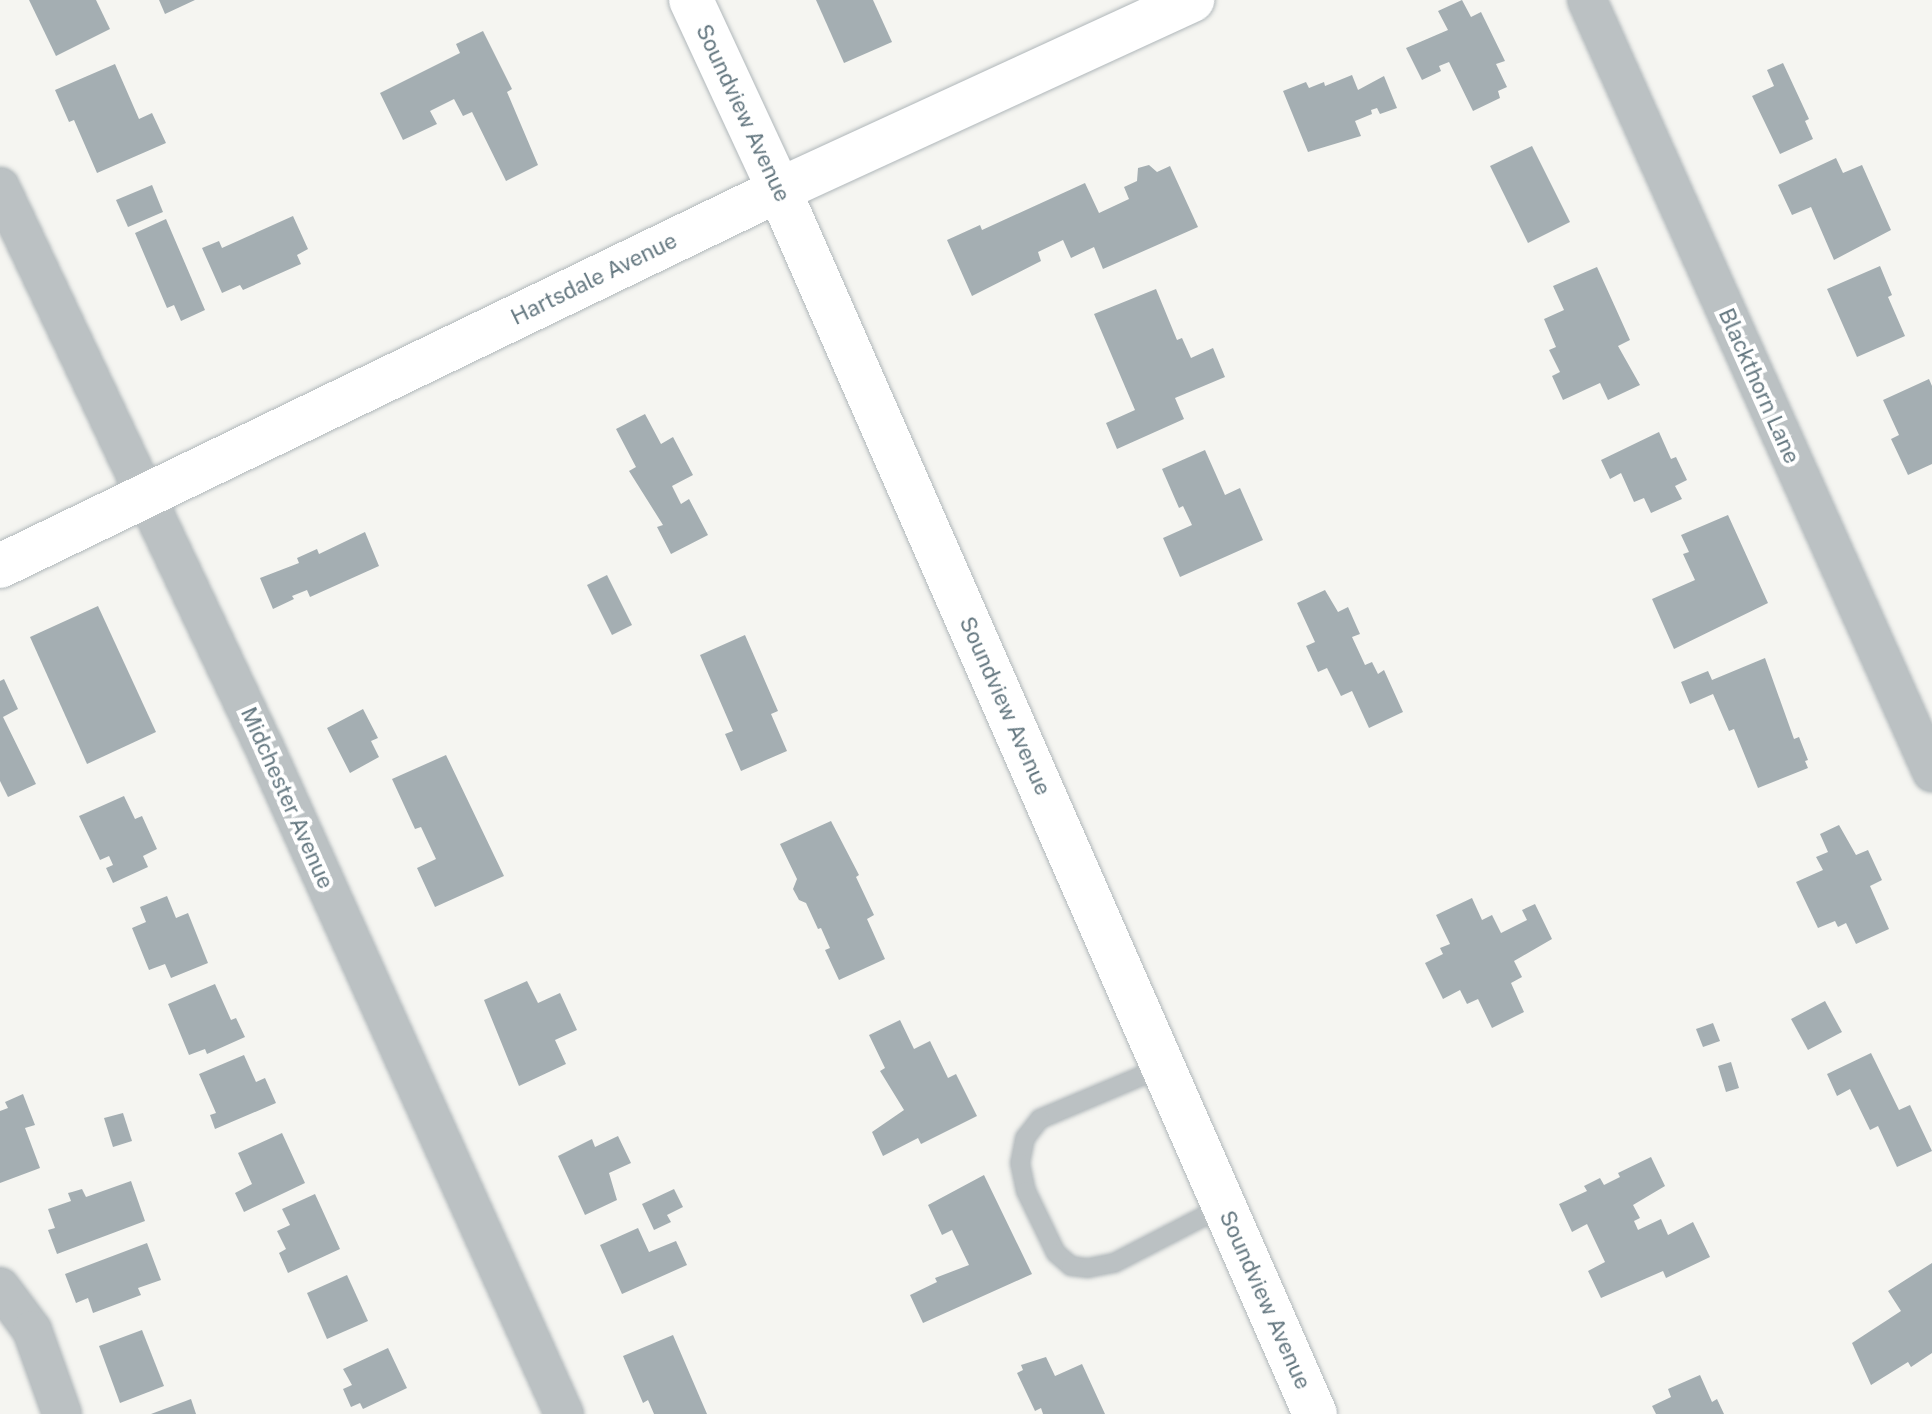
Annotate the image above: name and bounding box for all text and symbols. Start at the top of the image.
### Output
street label: Soundview Avenue [690,20,796,206]
street label: Hartsdale Avenue [507,227,681,331]
street label: Blackthorn Lane [1713,304,1805,468]
street label: Soundview Avenue [954,613,1056,799]
street label: Midchester Avenue [235,703,339,893]
street label: Soundview Avenue [1214,1207,1316,1393]

